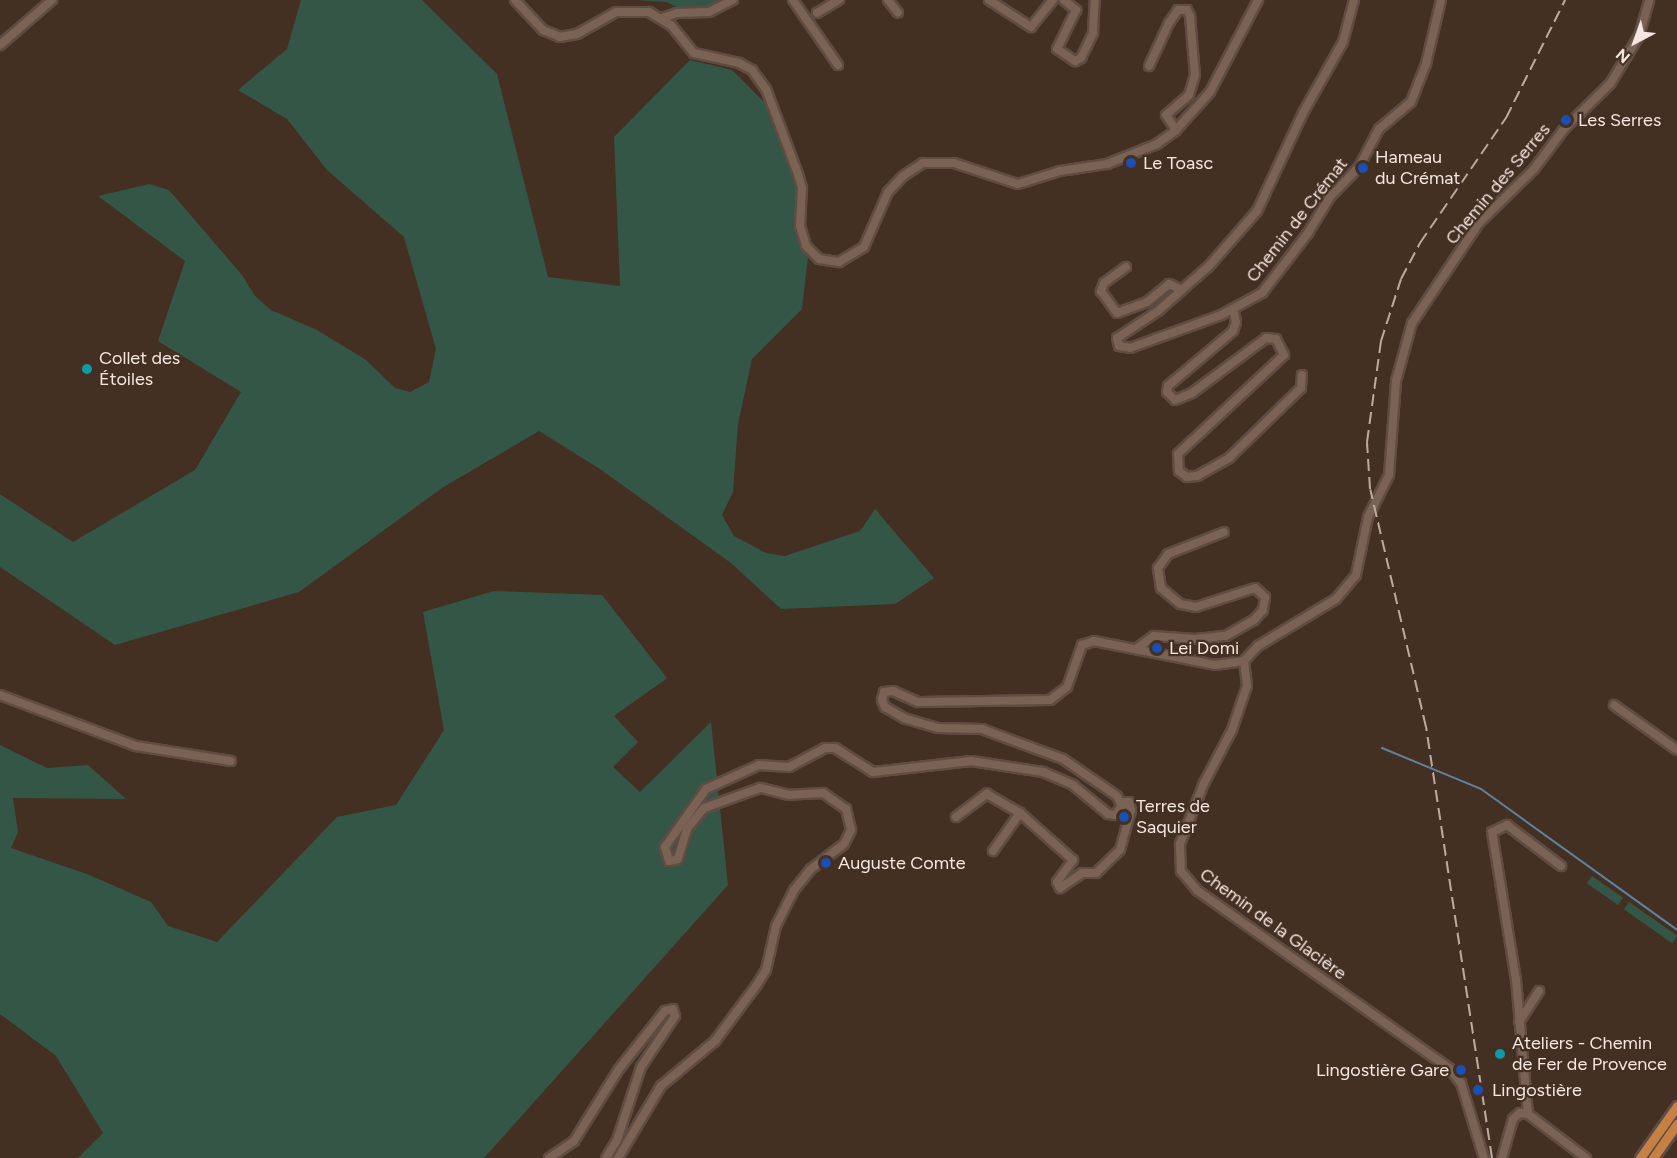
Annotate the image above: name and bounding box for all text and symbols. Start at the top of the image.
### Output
north arrow [1605,12,1665,72]
text: N [1612,45,1634,67]
place label: Les Serres [1578,109,1661,131]
marker: Les Serres [1559,113,1573,127]
street label: Chemin des Serres [1441,119,1555,249]
place label: Hameau du Crémat [1375,147,1460,190]
place label: Le Toasc [1143,152,1213,174]
street label: Chemin de Crémat [1242,154,1352,286]
marker: Le Toasc [1124,156,1138,170]
marker: Hameau du Crémat [1356,161,1370,175]
place label: Collet des Étoiles [99,348,180,391]
marker: Collet des Étoiles [80,362,94,376]
place label: Lei Domi [1169,637,1239,659]
marker: Lei Domi [1150,641,1164,655]
place label: Terres de Saquier [1136,796,1210,838]
marker: Terres de Saquier [1117,810,1131,824]
place label: Auguste Comte [838,852,966,874]
marker: Auguste Comte [819,856,833,870]
street label: Chemin de la Glacière [1196,864,1350,984]
place label: Ateliers - Chemin de Fer de Provence [1512,1033,1667,1076]
marker: Ateliers - Chemin de Fer de Provence [1493,1047,1507,1061]
place label: Lingostière Gare [1316,1059,1449,1081]
marker: Lingostière Gare [1454,1063,1468,1077]
place label: Lingostière [1492,1079,1582,1101]
marker: Lingostière [1469,1081,1487,1099]

